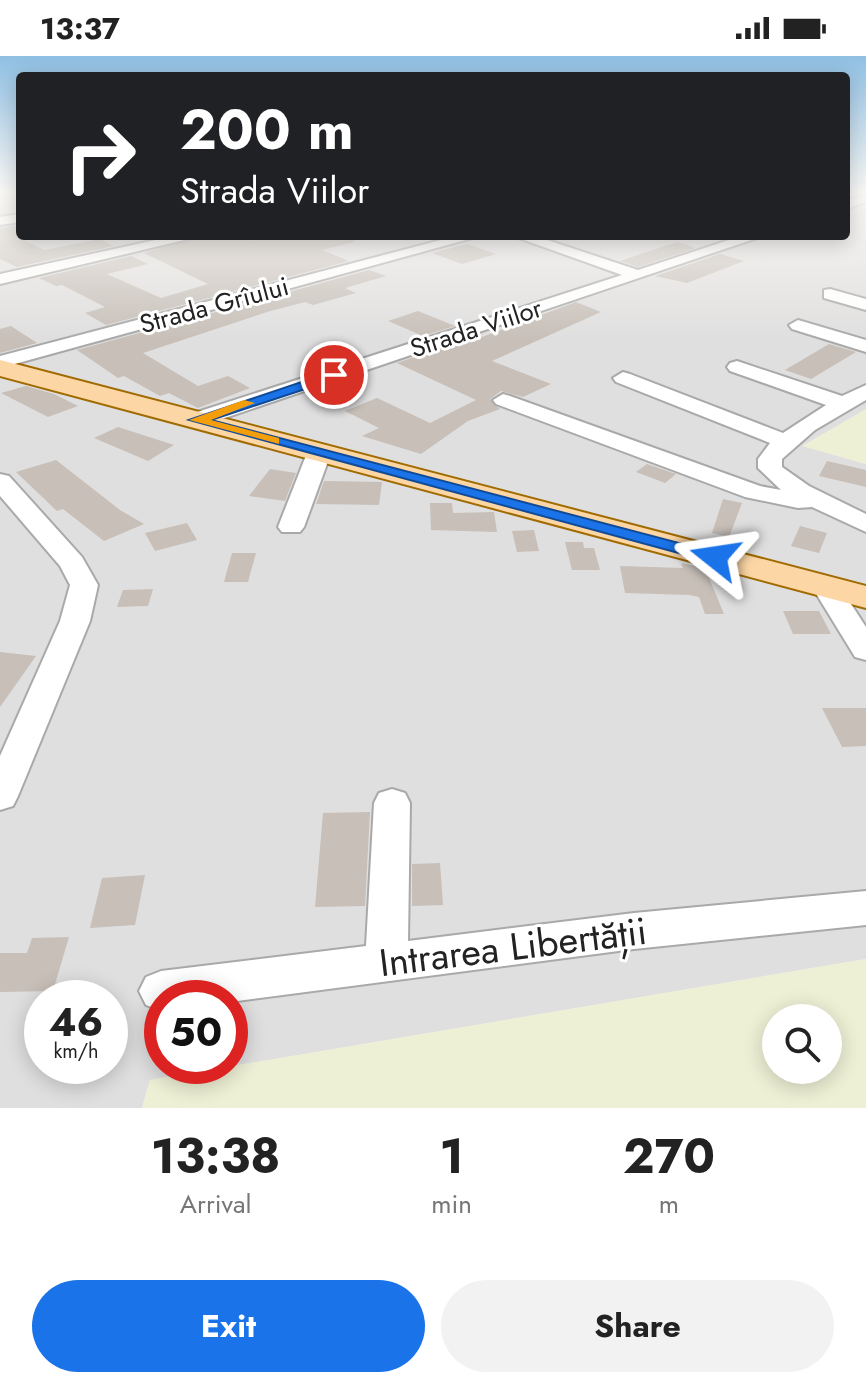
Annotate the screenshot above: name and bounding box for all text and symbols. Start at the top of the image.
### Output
text: 13:37 [40,7,120,50]
text: 200 m [180,89,354,170]
icon: right [48,104,152,208]
text: Strada Viilor [180,164,369,216]
street label: Strada Grîului [135,267,293,343]
street label: Strada Viilor [405,289,547,367]
pin [300,341,368,409]
icon: arrive [312,353,356,397]
position arrow [673,515,757,599]
street label: Intrarea Libertății [376,903,650,990]
speed limit sign: 50 [144,980,248,1084]
text: 46 [49,993,103,1051]
map controls [762,1004,842,1084]
button: search [762,1004,842,1084]
text: km/h [53,1037,99,1066]
text: 13:38 [151,1122,280,1191]
text: 1 [439,1122,464,1191]
text: 270 [623,1122,715,1191]
text: Arrival [180,1185,252,1223]
text: min [431,1185,472,1223]
text: m [659,1185,679,1223]
button: Exit [32,1280,425,1372]
button: Share [441,1280,834,1372]

